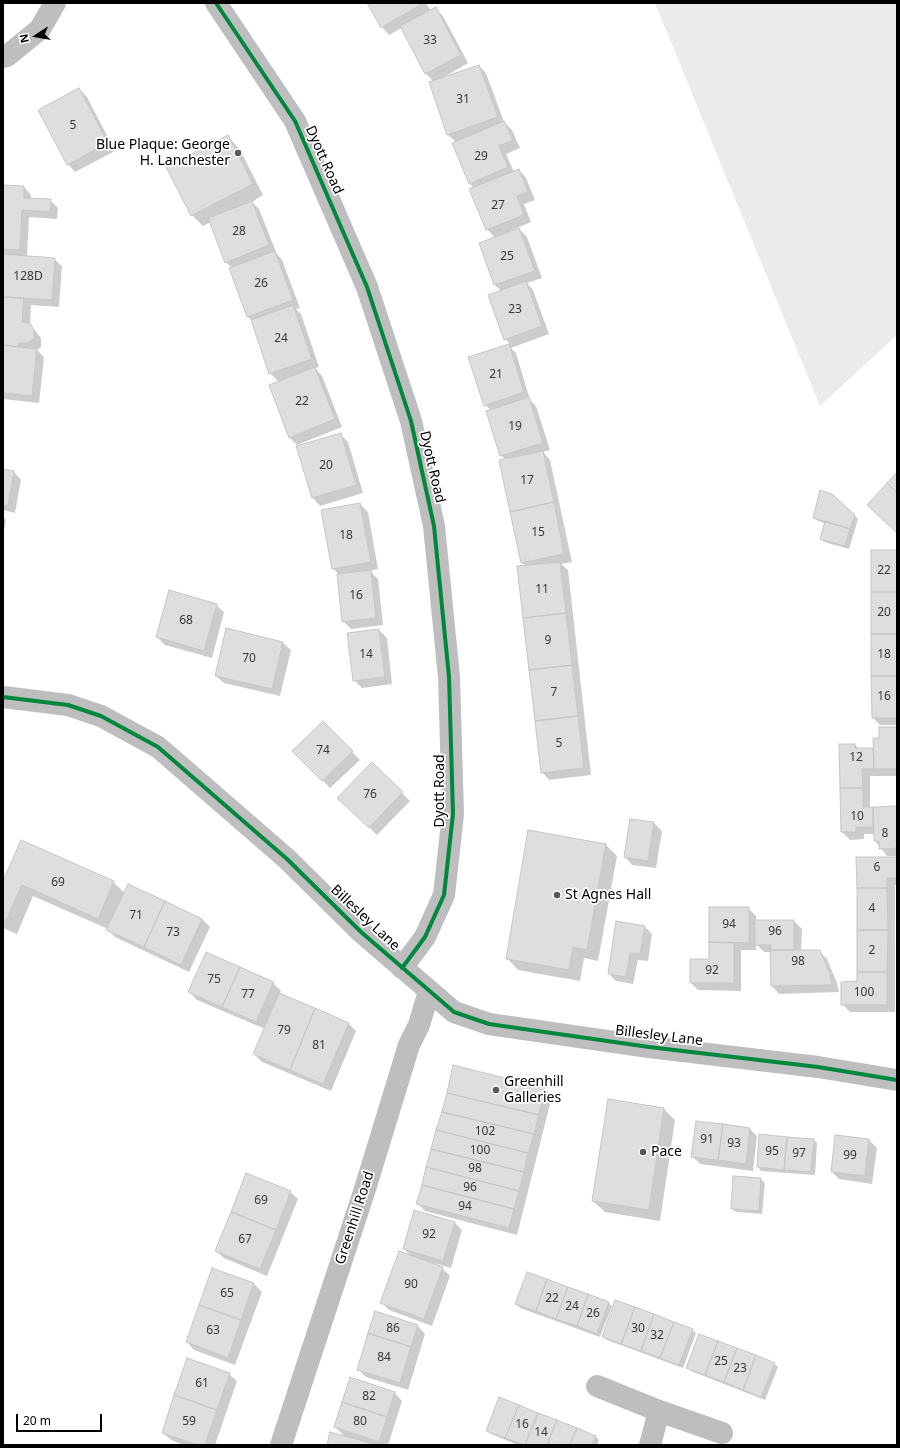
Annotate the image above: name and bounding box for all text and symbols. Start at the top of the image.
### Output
north arrow [16,16,56,56]
text: N [16,33,32,45]
house number: 33 [423,34,437,48]
house number: 31 [456,93,470,107]
house number: 5 [70,119,76,133]
street label: Dyott Road [301,123,347,197]
place label: Blue Plaque: George H. Lanchester [96,137,230,170]
marker: Blue Plaque: George H. Lanchester [233,148,243,158]
house number: 29 [474,150,488,164]
house number: 27 [491,199,505,213]
house number: 28 [232,225,246,239]
house number: 25 [500,250,514,264]
house number: 128D [13,270,43,284]
house number: 26 [254,277,268,291]
house number: 23 [508,303,522,317]
house number: 24 [274,332,288,346]
house number: 21 [489,368,503,382]
house number: 22 [295,395,309,409]
house number: 19 [508,420,522,434]
street label: Dyott Road [416,429,448,505]
house number: 20 [319,459,333,473]
house number: 17 [520,474,534,488]
house number: 15 [531,526,545,540]
house number: 18 [339,529,353,543]
house number: 22 [877,564,891,578]
house number: 11 [535,583,549,597]
house number: 16 [349,589,363,603]
house number: 20 [877,606,891,620]
house number: 68 [179,614,193,628]
house number: 9 [545,634,551,648]
house number: 14 [359,648,373,662]
house number: 18 [877,648,891,662]
house number: 70 [242,652,256,666]
house number: 7 [551,686,557,700]
house number: 16 [877,690,891,704]
house number: 5 [556,737,562,751]
house number: 74 [316,744,330,758]
house number: 12 [849,751,863,765]
street label: Dyott Road [432,754,448,828]
house number: 76 [363,788,377,802]
house number: 10 [850,810,864,824]
house number: 8 [882,827,888,841]
house number: 6 [874,861,880,875]
house number: 69 [51,876,65,890]
street label: Billesley Lane [327,882,403,954]
place label: St Agnes Hall [565,887,651,903]
marker: St Agnes Hall [552,890,562,900]
house number: 4 [869,902,875,916]
house number: 71 [129,909,143,923]
house number: 94 [722,918,736,932]
house number: 96 [768,925,782,939]
house number: 73 [166,926,180,940]
house number: 2 [869,944,875,958]
house number: 98 [791,955,805,969]
house number: 92 [705,964,719,978]
house number: 75 [207,973,221,987]
house number: 100 [854,986,874,1000]
house number: 77 [241,988,255,1002]
street label: Billesley Lane [614,1022,704,1050]
house number: 79 [277,1024,291,1038]
house number: 81 [312,1039,326,1053]
place label: Greenhill Galleries [504,1074,564,1106]
marker: Greenhill Galleries [491,1085,501,1095]
house number: 102 [475,1125,495,1139]
house number: 91 [700,1133,714,1147]
house number: 93 [727,1137,741,1151]
house number: 100 [470,1144,490,1158]
place label: Pace [651,1144,682,1160]
house number: 95 [765,1145,779,1159]
marker: Pace [638,1147,648,1157]
house number: 97 [792,1147,806,1161]
house number: 99 [843,1149,857,1163]
house number: 98 [468,1162,482,1176]
street label: Greenhill Road [332,1169,378,1267]
house number: 96 [463,1181,477,1195]
house number: 69 [254,1194,268,1208]
house number: 94 [458,1200,472,1214]
house number: 92 [422,1228,436,1242]
house number: 67 [238,1233,252,1247]
house number: 90 [404,1278,418,1292]
house number: 65 [220,1287,234,1301]
house number: 22 [545,1292,559,1306]
house number: 24 [565,1300,579,1314]
house number: 26 [586,1307,600,1321]
house number: 86 [386,1322,400,1336]
house number: 30 [631,1322,645,1336]
house number: 63 [206,1324,220,1338]
house number: 32 [650,1329,664,1343]
house number: 84 [377,1351,391,1365]
house number: 25 [714,1355,728,1369]
house number: 23 [733,1362,747,1376]
house number: 61 [195,1377,209,1391]
house number: 82 [362,1390,376,1404]
scale bar [18,1406,104,1432]
text: 20 m [23,1412,51,1429]
house number: 59 [182,1415,196,1429]
house number: 80 [353,1415,367,1429]
house number: 16 [515,1418,529,1432]
house number: 14 [534,1426,548,1440]

